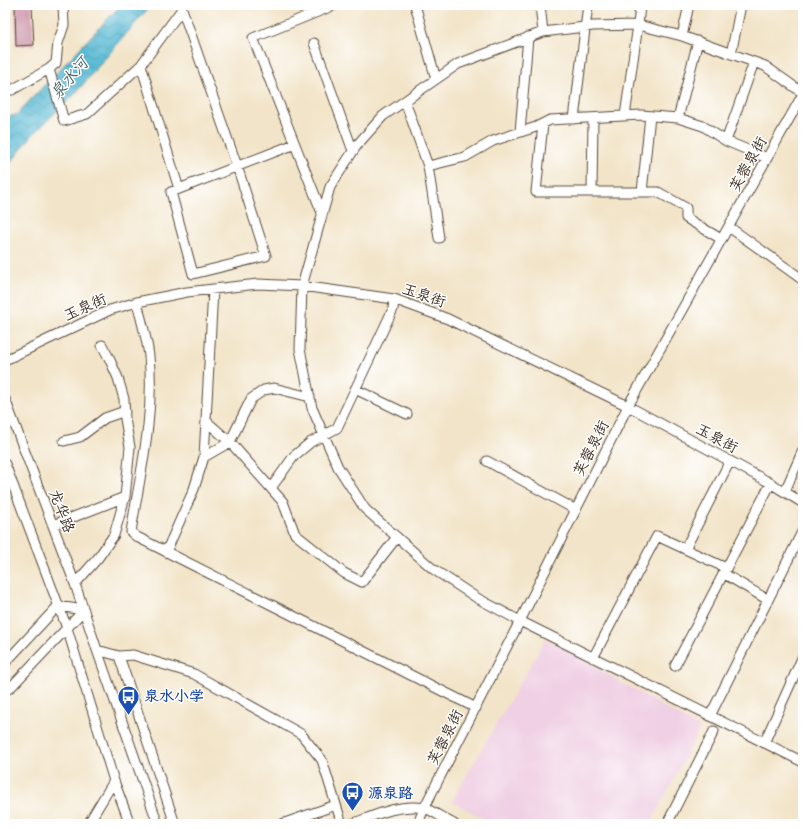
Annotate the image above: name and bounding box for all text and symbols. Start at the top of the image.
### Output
water label: 泉水河 [46,51,94,102]
street label: 芙蓉泉街 [726,133,770,195]
street label: 玉泉街 [400,279,448,311]
street label: 玉泉街 [61,290,109,324]
street label: 芙蓉泉街 [569,417,613,479]
street label: 玉泉街 [693,419,741,457]
street label: 龙华路 [46,487,78,535]
bus stop icon: 泉水小学 [115,683,141,716]
place label: 泉水小学 [144,687,204,705]
street label: 芙蓉泉街 [423,706,467,768]
bus stop icon: 源泉路 [340,780,366,813]
place label: 源泉路 [368,784,413,802]

